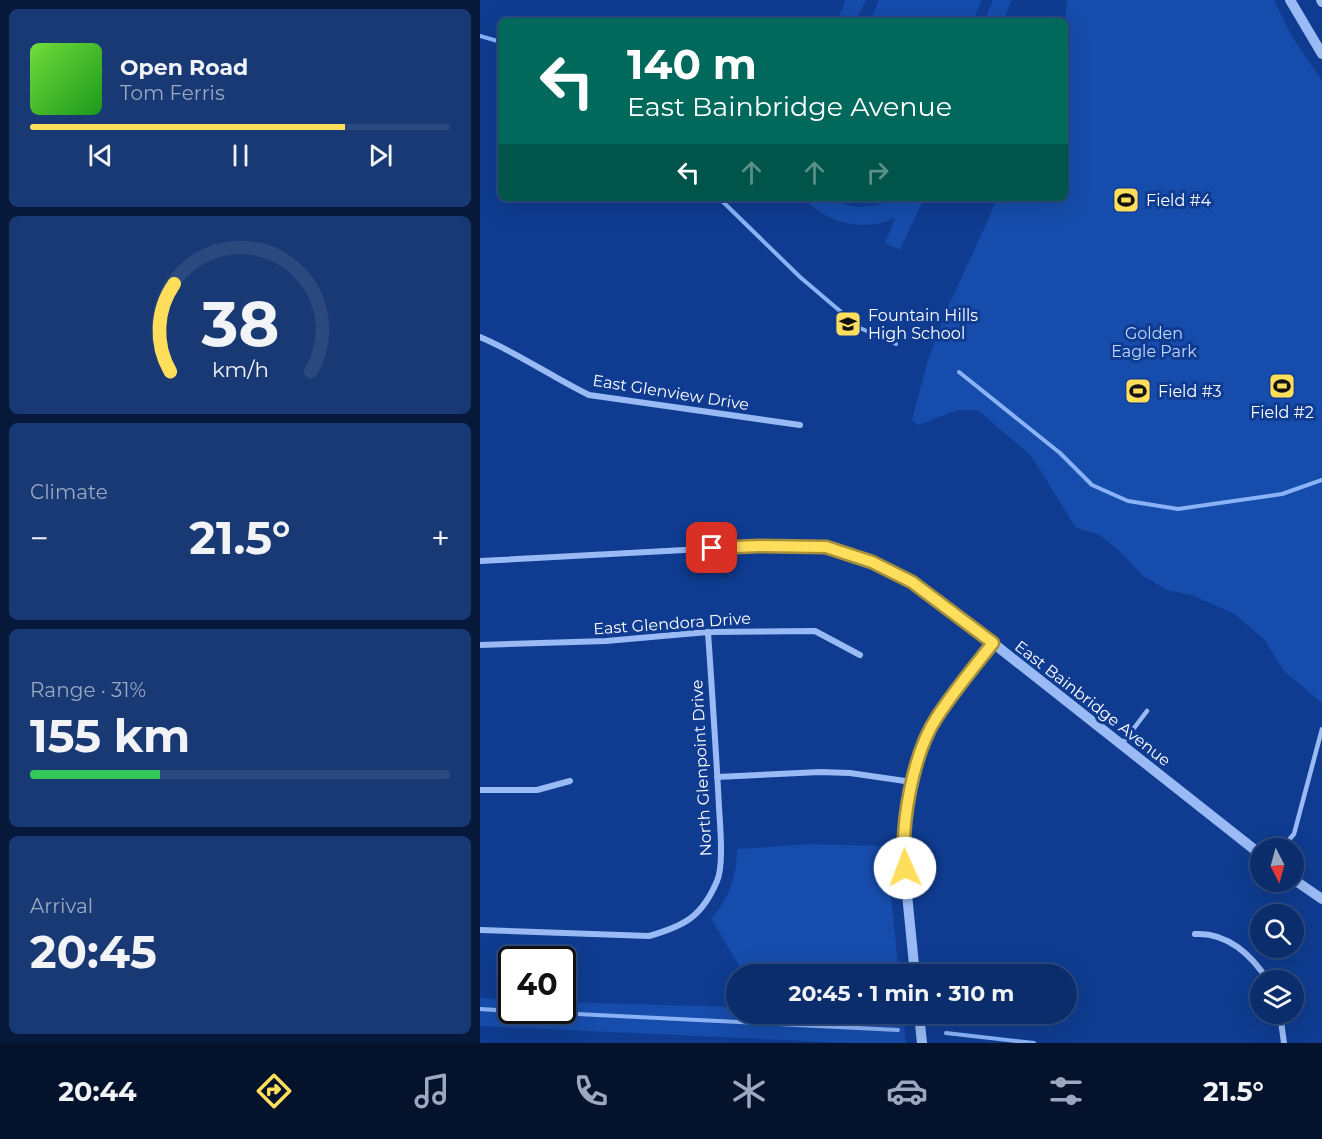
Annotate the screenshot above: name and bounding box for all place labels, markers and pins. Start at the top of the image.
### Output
sports icon: Field #4 [1111,185,1141,215]
place label: Field #4 [1146,191,1212,210]
place label: Fountain Hills High School [868,306,978,343]
school or university icon: Fountain Hills High School [833,309,863,339]
sports icon: Field #2 [1267,371,1297,401]
sports icon: Field #3 [1123,376,1153,406]
place label: Field #3 [1158,382,1222,401]
place label: Field #2 [1250,403,1314,422]
pin [686,522,737,573]

